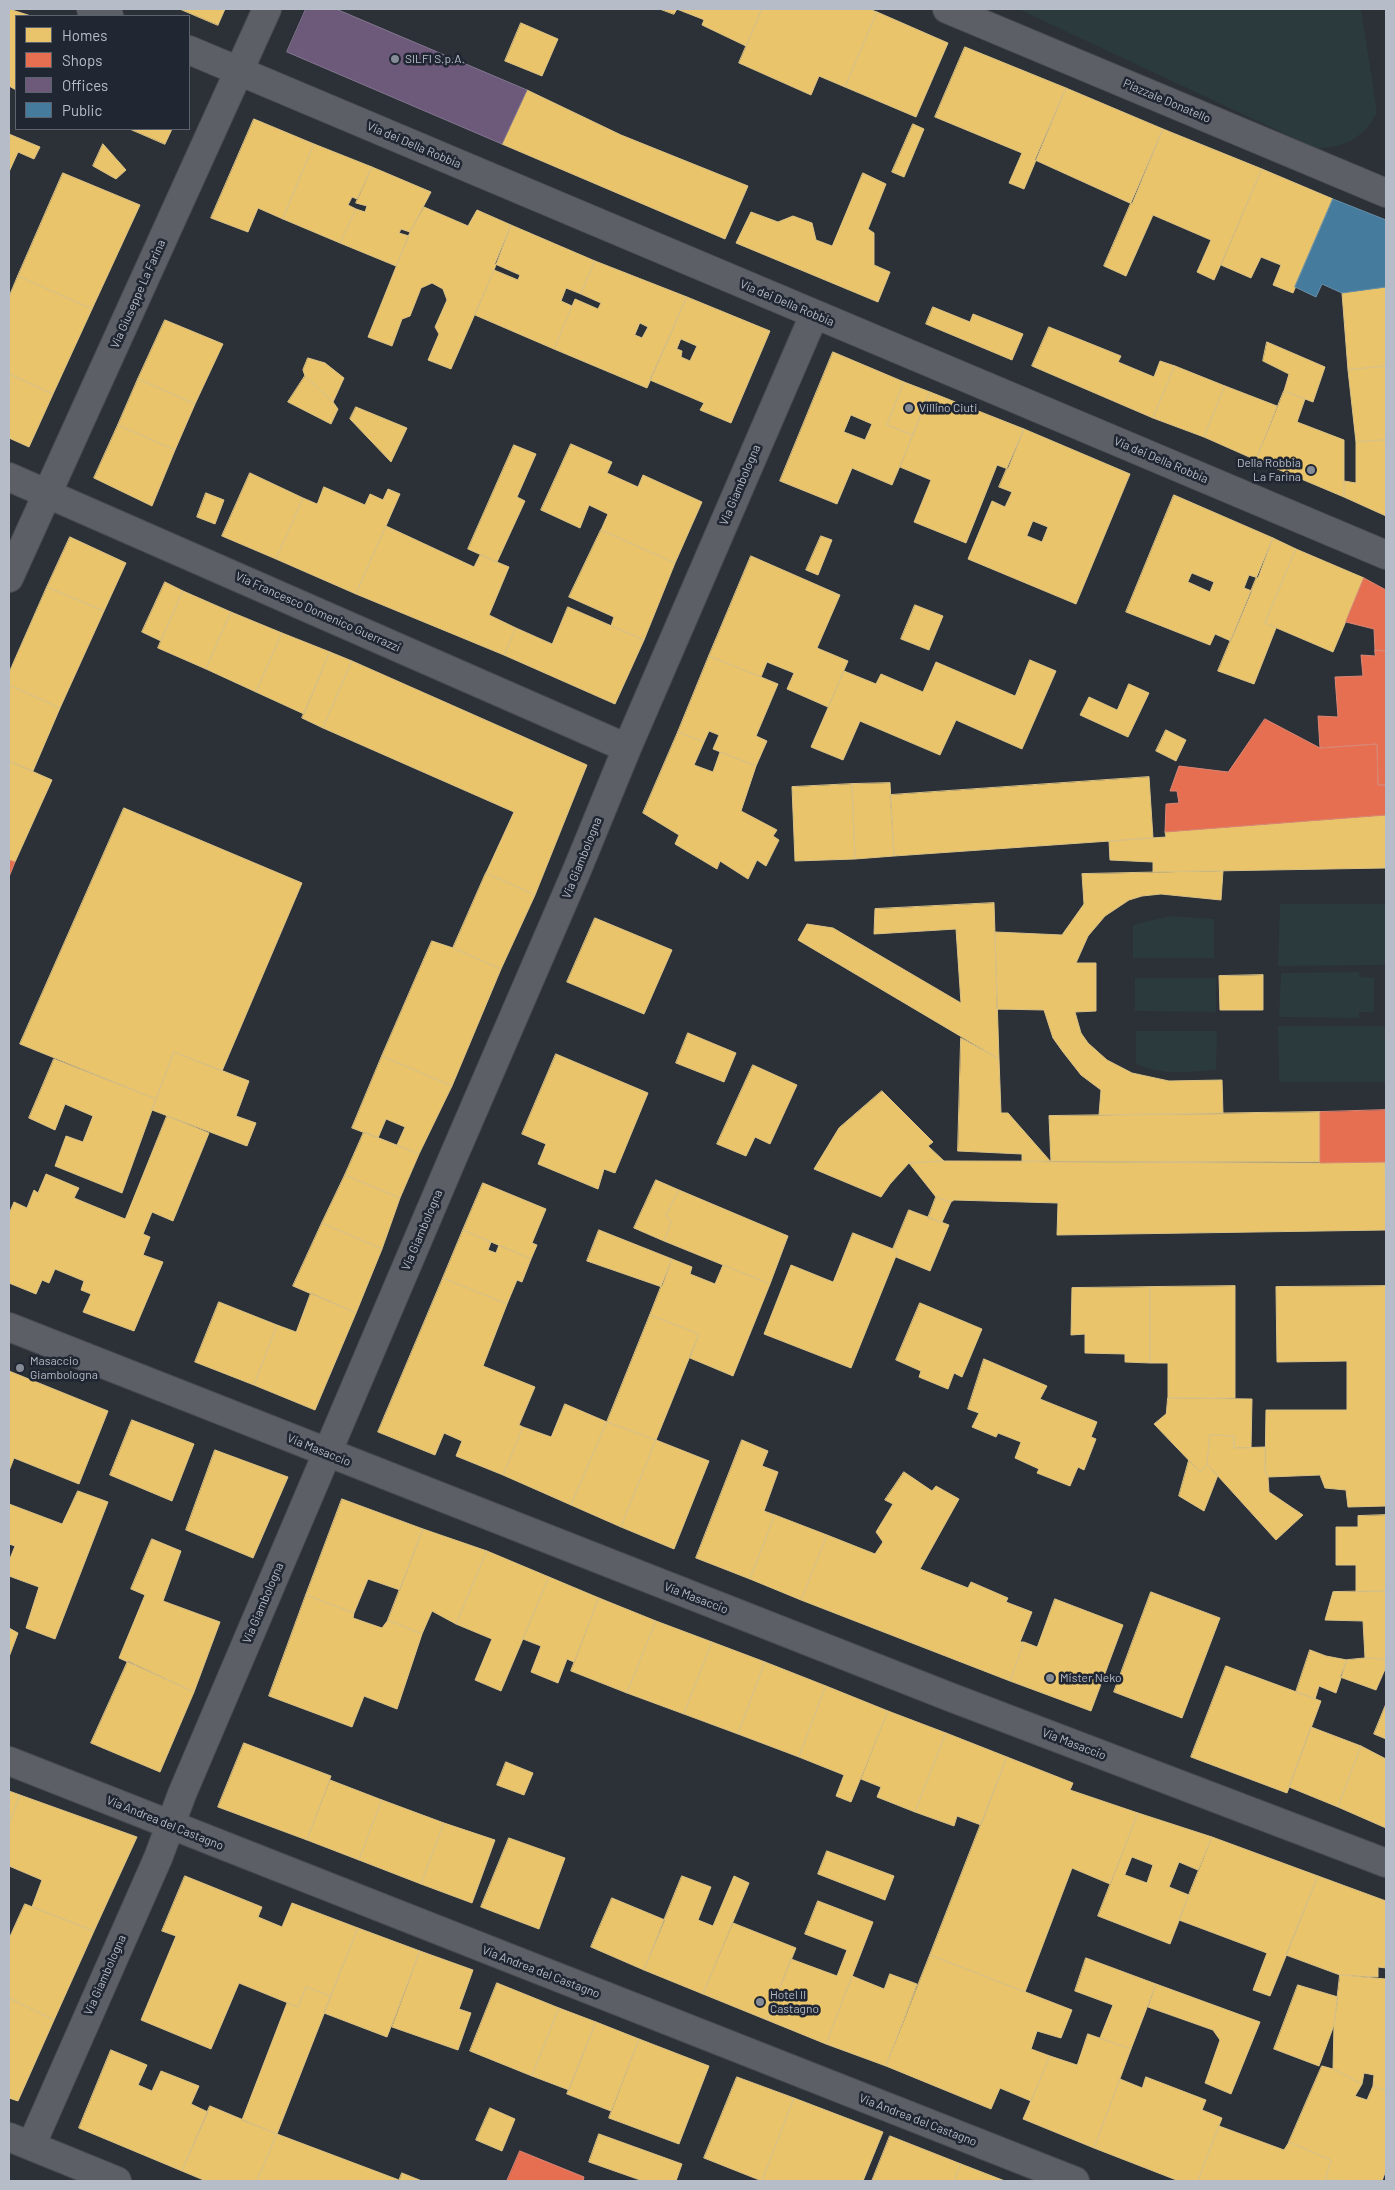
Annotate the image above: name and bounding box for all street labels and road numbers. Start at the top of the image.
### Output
street label: Piazzale Donatello [1121,76,1213,126]
street label: Via dei Della Robbia [365,119,463,171]
street label: Via Giuseppe La Farina [108,237,168,351]
street label: Via dei Della Robbia [738,277,836,329]
street label: Via dei Della Robbia [1112,434,1210,486]
street label: Via Giambologna [716,442,764,528]
street label: Via Francesco Domenico Guerrazzi [233,569,403,655]
street label: Via Giambologna [559,815,605,901]
street label: Via Giambologna [398,1187,446,1273]
street label: Via Masaccio [285,1431,353,1469]
street label: Via Giambologna [239,1560,287,1646]
street label: Via Masaccio [662,1579,730,1617]
street label: Via Masaccio [1040,1725,1108,1763]
street label: Via Andrea del Castagno [104,1793,226,1853]
street label: Via Giambologna [81,1933,129,2017]
street label: Via Andrea del Castagno [480,1943,602,2001]
street label: Via Andrea del Castagno [857,2091,979,2149]

